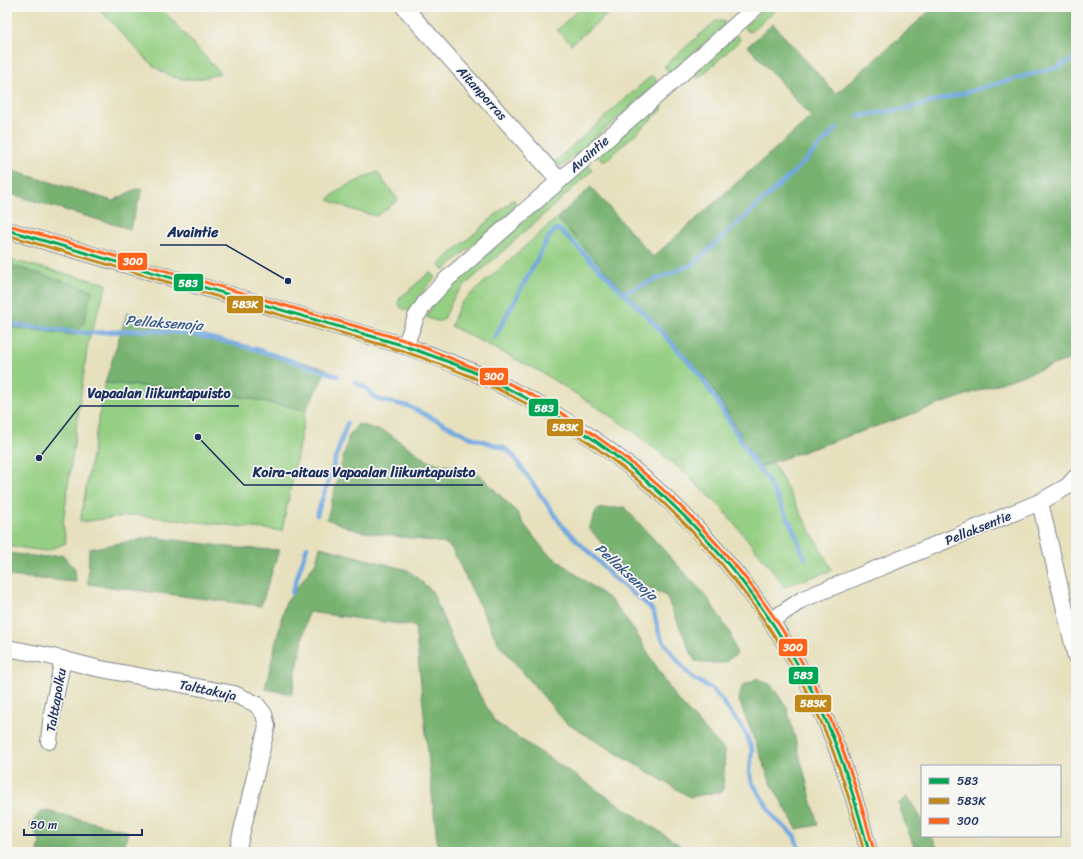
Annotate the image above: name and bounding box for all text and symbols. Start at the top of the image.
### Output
street label: Aitanporras [450,60,513,126]
street label: Avaintie [563,130,615,179]
callout: Avaintie [160,219,226,245]
text: Avaintie [167,220,219,245]
line badge: 300 [117,252,148,271]
text: 300 [122,252,143,271]
line badge: 583 [173,273,204,292]
text: 583 [178,274,199,293]
line badge: 583K [226,295,264,314]
text: 583K [232,295,259,314]
water label: Pellaksenoja [125,308,205,338]
line badge: 300 [479,367,509,386]
text: 300 [483,367,504,386]
callout: Vapaalan liikuntapuisto [80,380,239,406]
text: Vapaalan liikuntapuisto [87,381,231,406]
line badge: 583 [528,398,559,417]
text: 583 [534,399,555,418]
line badge: 583K [546,418,584,437]
text: 583K [552,418,579,437]
callout: Koira-aitaus Vapaalan liikuntapuisto [244,459,483,485]
text: Koira-aitaus Vapaalan liikuntapuisto [252,460,475,485]
street label: Pellaksentie [941,504,1015,552]
water label: Pellaksenoja [589,537,664,608]
line badge: 300 [778,638,808,657]
text: 300 [782,638,803,657]
street label: Talttapolku [39,666,73,734]
line badge: 583 [788,666,819,685]
text: 583 [793,666,814,685]
street label: Talttakuja [177,673,239,707]
line badge: 583K [794,694,832,713]
text: 583K [800,694,827,713]
legend [921,765,1061,837]
text: 583 [957,770,979,792]
text: 583K [957,790,986,812]
text: 300 [957,810,979,832]
scale bar [24,811,142,837]
text: 50 m [30,814,57,836]

